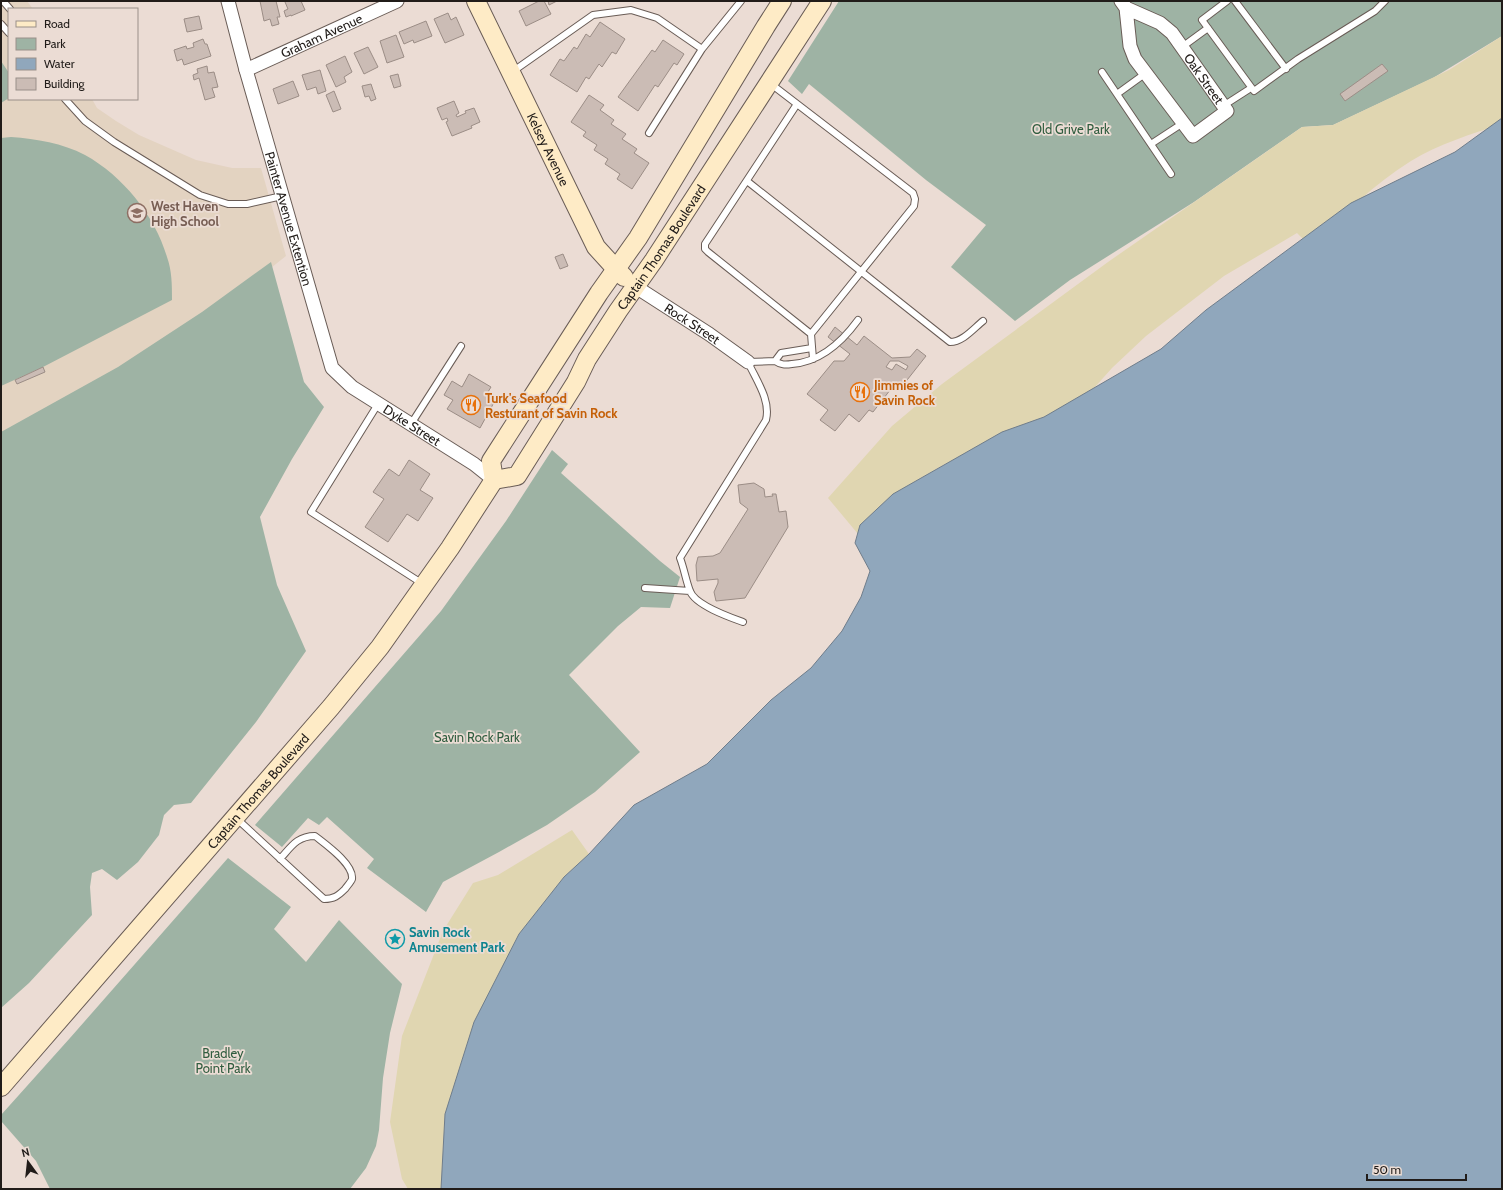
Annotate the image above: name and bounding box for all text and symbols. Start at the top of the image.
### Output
legend [8,8,138,100]
street label: Graham Avenue [278,10,365,61]
text: Road [44,16,70,31]
text: Park [44,36,66,51]
street label: Oak Street [1181,50,1228,107]
text: Water [44,56,75,71]
text: Building [44,76,86,91]
street label: Kelsey Avenue [524,110,573,189]
park label: Old Grive Park [1032,121,1110,137]
street label: Painter Avenue Extention [262,150,316,288]
street label: Captain Thomas Boulevard [613,182,709,313]
place label: West Haven High School [151,198,220,229]
school or university icon: West Haven High School [126,202,148,224]
street label: Rock Street [662,300,724,348]
place label: Jimmies of Savin Rock [873,377,936,408]
restaurant icon: Jimmies of Savin Rock [849,381,871,403]
place label: Turk's Seafood Resturant of Savin Rock [485,390,618,421]
restaurant icon: Turk's Seafood Resturant of Savin Rock [460,394,482,416]
street label: Dyke Street [380,401,444,449]
park label: Savin Rock Park [434,729,520,745]
street label: Captain Thomas Boulevard [204,730,312,852]
place label: Savin Rock Amusement Park [409,924,506,955]
place icon: Savin Rock Amusement Park [384,928,406,950]
park label: Bradley Point Park [195,1045,251,1076]
north arrow [8,1142,48,1182]
text: N [20,1145,31,1160]
scale bar [1367,1156,1466,1182]
text: 50 m [1373,1162,1401,1177]

